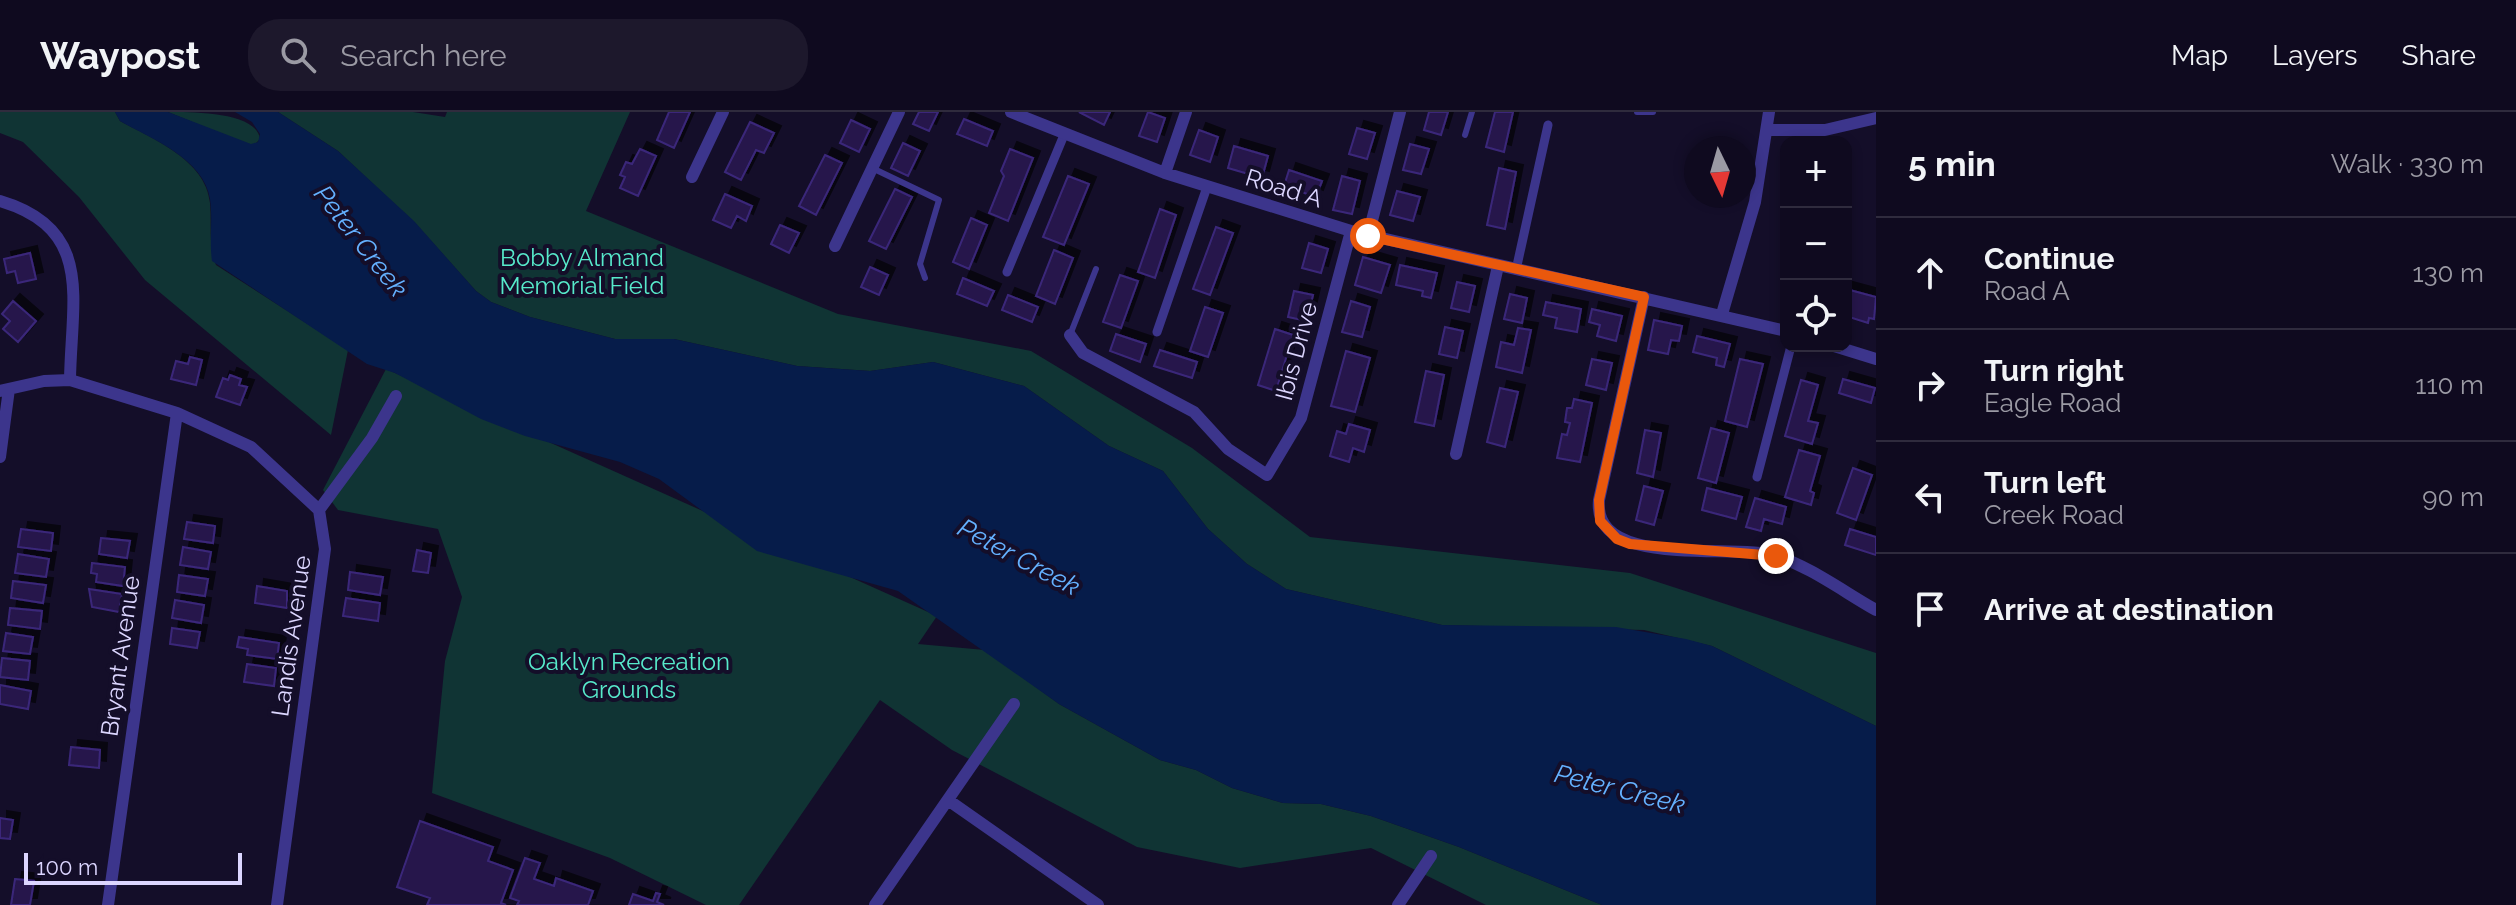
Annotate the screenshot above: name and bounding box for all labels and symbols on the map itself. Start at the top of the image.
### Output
north arrow [1684,136,1756,208]
street label: Road A [1242,163,1326,213]
water label: Peter Creek [308,179,414,303]
route start [1350,218,1386,254]
park label: Bobby Almand Memorial Field [500,243,664,300]
street label: Ibis Drive [1269,298,1323,404]
water label: Peter Creek [953,512,1085,602]
route end [1758,538,1794,574]
street label: Landis Avenue [265,554,317,718]
street label: Bryant Avenue [94,574,146,738]
park label: Oaklyn Recreation Grounds [528,647,730,704]
water label: Peter Creek [1552,758,1688,820]
scale bar [24,849,242,885]

